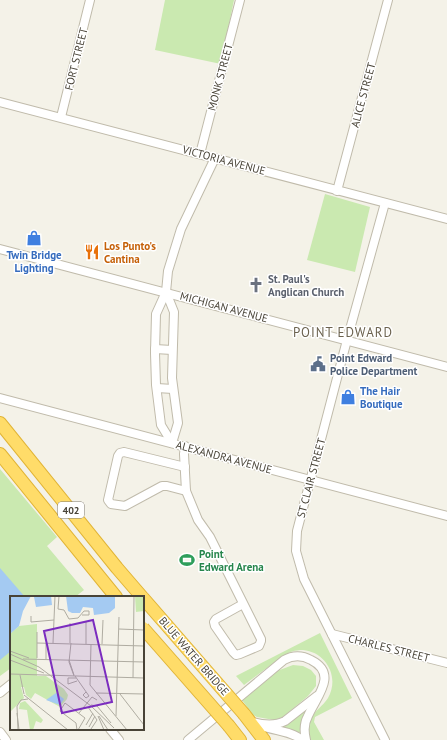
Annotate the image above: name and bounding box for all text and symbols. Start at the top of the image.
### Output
street label: FORT STREET [61,26,91,92]
street label: MONK STREET [204,42,236,112]
street label: ALICE STREET [348,61,378,129]
street label: VICTORIA AVENUE [180,142,267,178]
shop icon: Twin Bridge Lighting [25,229,43,247]
place label: Los Punto's Cantina [104,239,156,266]
restaurant icon: Los Punto's Cantina [83,243,101,261]
place label: Twin Bridge Lighting [6,248,62,275]
place label: St. Paul's Anglican Church [268,272,344,299]
church icon: St. Paul's Anglican Church [247,276,265,294]
street label: MICHIGAN AVENUE [178,289,270,325]
district label: POINT EDWARD [293,324,393,341]
place label: Point Edward Police Department [330,351,418,378]
public building icon: Point Edward Police Department [309,355,327,373]
place label: The Hair Boutique [360,384,403,411]
shop icon: The Hair Boutique [339,388,357,406]
street label: ALEXANDRA AVENUE [174,437,274,477]
street label: ST CLAIR STREET [294,437,328,519]
road number: 402 [58,502,84,518]
place label: Point Edward Arena [199,547,264,574]
sports icon: Point Edward Arena [178,551,196,569]
inset map [10,596,144,730]
street label: BLUE WATER BRIDGE [156,614,232,698]
street label: CHARLES STREET [347,631,431,665]

